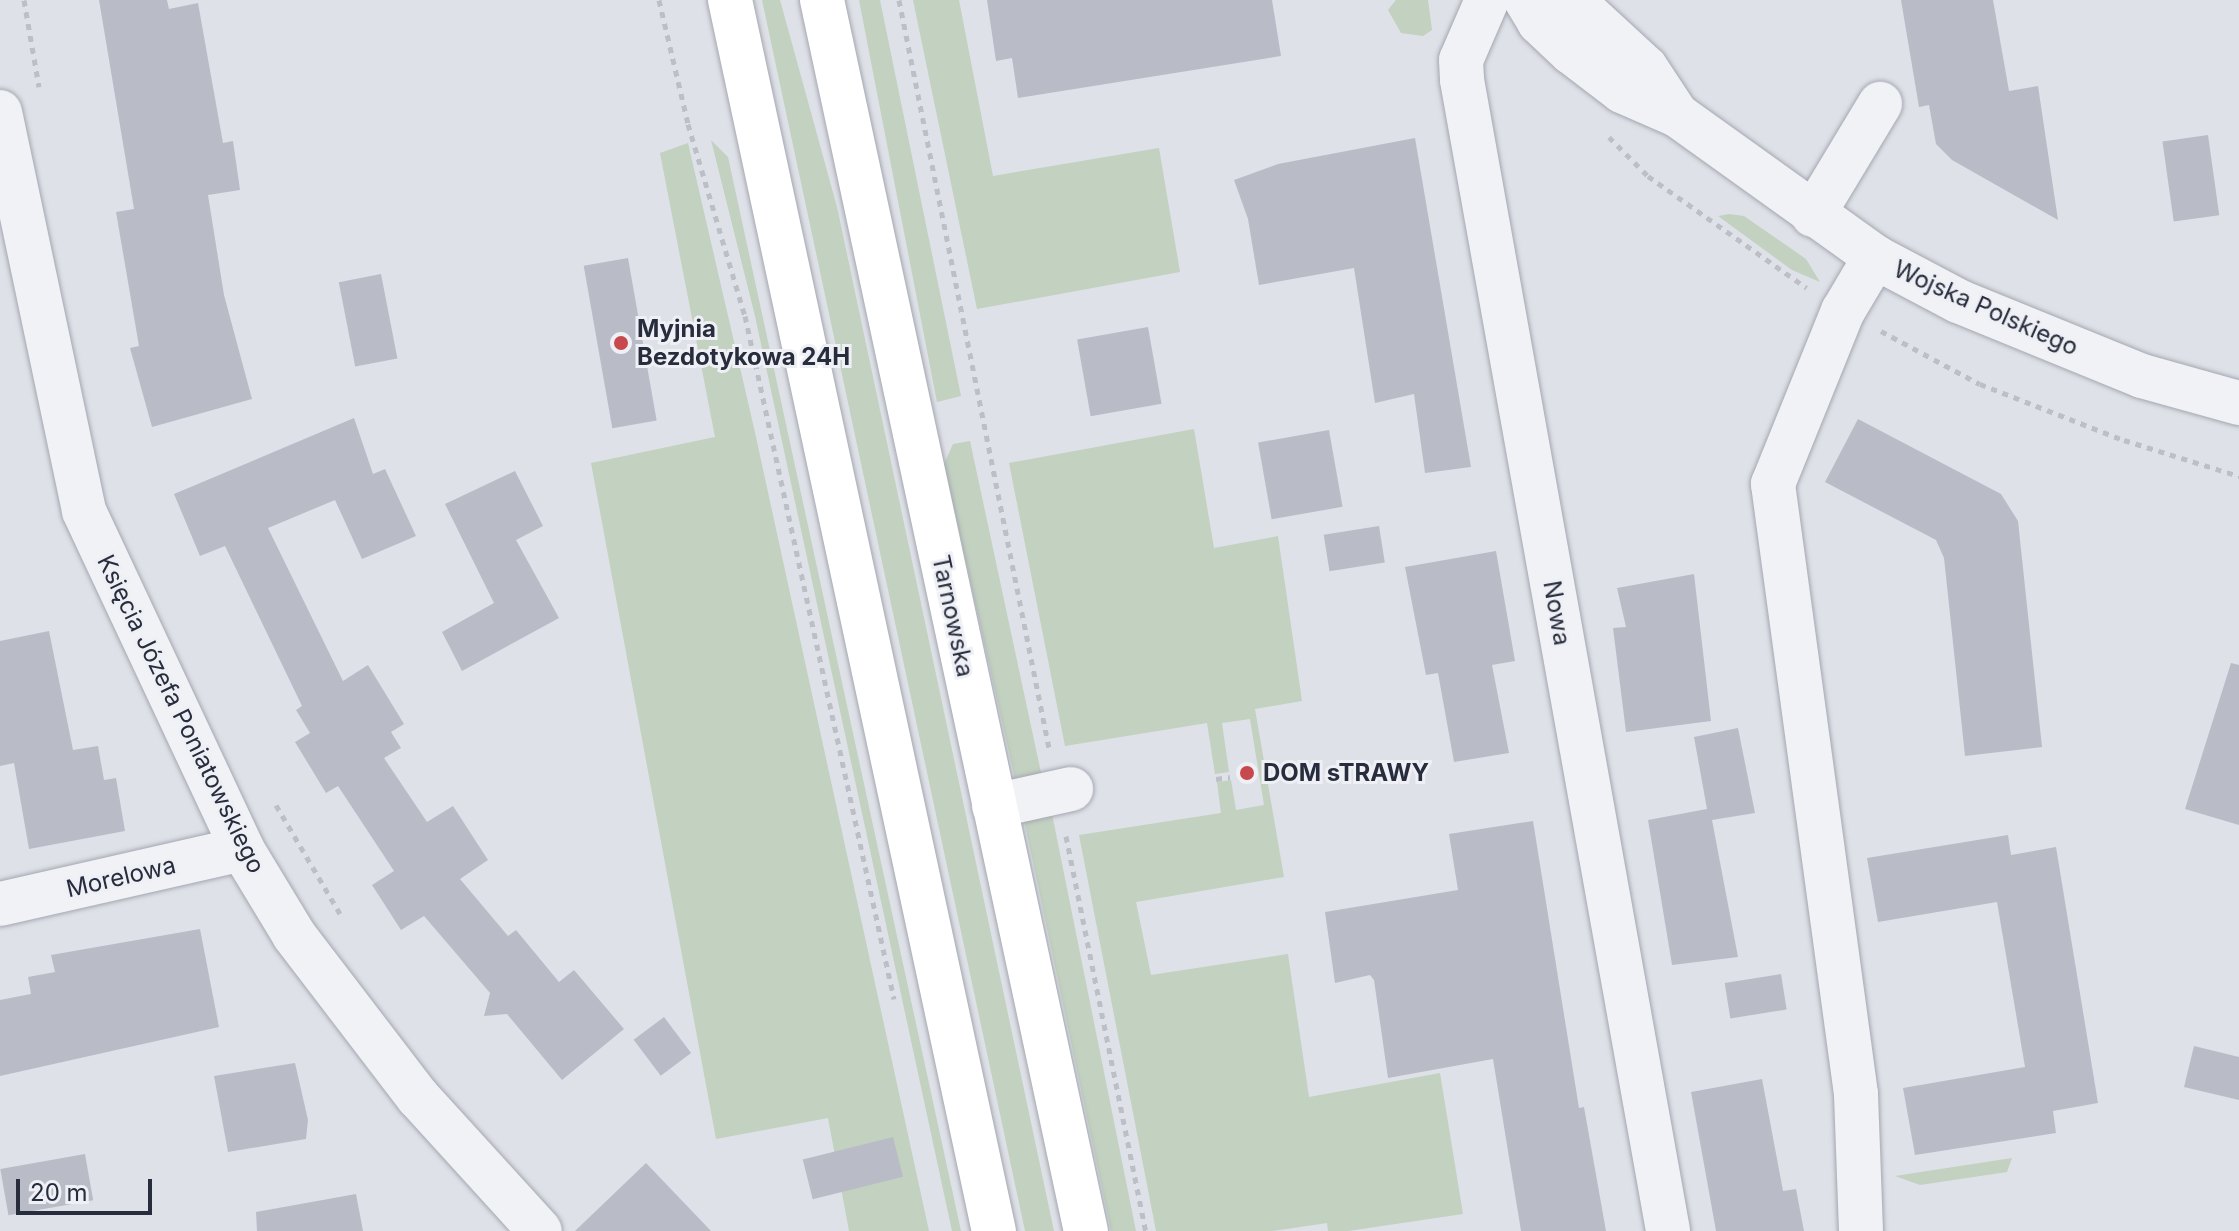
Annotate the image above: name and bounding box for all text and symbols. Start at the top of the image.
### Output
street label: Wojska Polskiego [1889,254,2083,362]
place label: Myjnia Bezdotykowa 24H [637,315,850,371]
marker: Myjnia Bezdotykowa 24H [612,334,630,352]
street label: Księcia Józefa Poniatowskiego [91,550,271,878]
street label: Tarnowska [926,553,980,679]
street label: Nowa [1537,578,1577,648]
place label: DOM sTRAWY [1263,759,1429,787]
marker: DOM sTRAWY [1238,764,1256,782]
street label: Morelowa [63,850,179,904]
scale bar [20,1163,156,1213]
text: 20 m [30,1178,88,1207]

